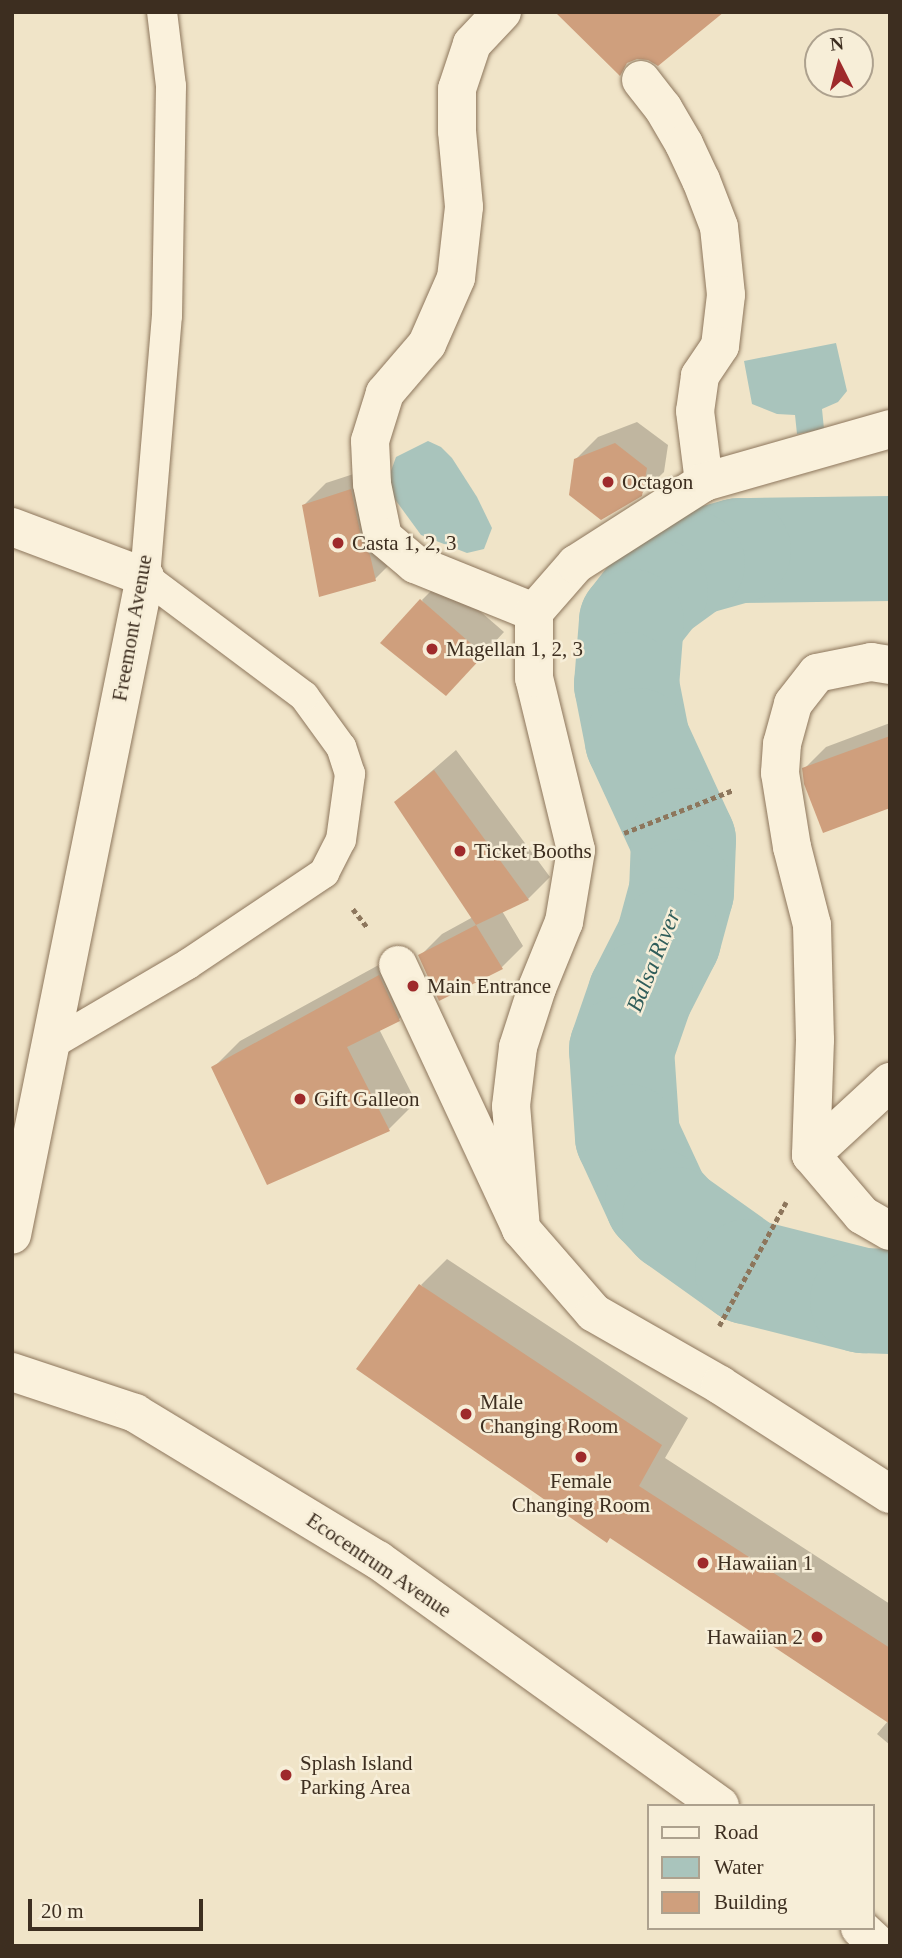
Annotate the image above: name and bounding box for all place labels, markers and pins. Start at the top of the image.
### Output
place label: Octagon [622,469,693,495]
marker: Octagon [600,474,616,490]
place label: Casta 1, 2, 3 [352,530,456,556]
marker: Casta 1, 2, 3 [330,535,346,551]
place label: Magellan 1, 2, 3 [446,636,583,662]
marker: Magellan 1, 2, 3 [424,641,440,657]
place label: Ticket Booths [474,838,592,864]
marker: Ticket Booths [452,843,468,859]
place label: Main Entrance [427,973,551,999]
marker: Main Entrance [405,978,421,994]
place label: Gift Galleon [314,1086,420,1112]
marker: Gift Galleon [292,1091,308,1107]
place label: Male Changing Room [480,1389,618,1439]
marker: Male Changing Room [458,1406,474,1422]
marker: Female Changing Room [573,1449,589,1465]
place label: Female Changing Room [512,1468,650,1518]
place label: Hawaiian 1 [717,1550,813,1576]
marker: Hawaiian 1 [695,1555,711,1571]
place label: Hawaiian 2 [707,1624,803,1650]
marker: Hawaiian 2 [809,1629,825,1645]
place label: Splash Island Parking Area [300,1750,413,1800]
marker: Splash Island Parking Area [278,1767,294,1783]

